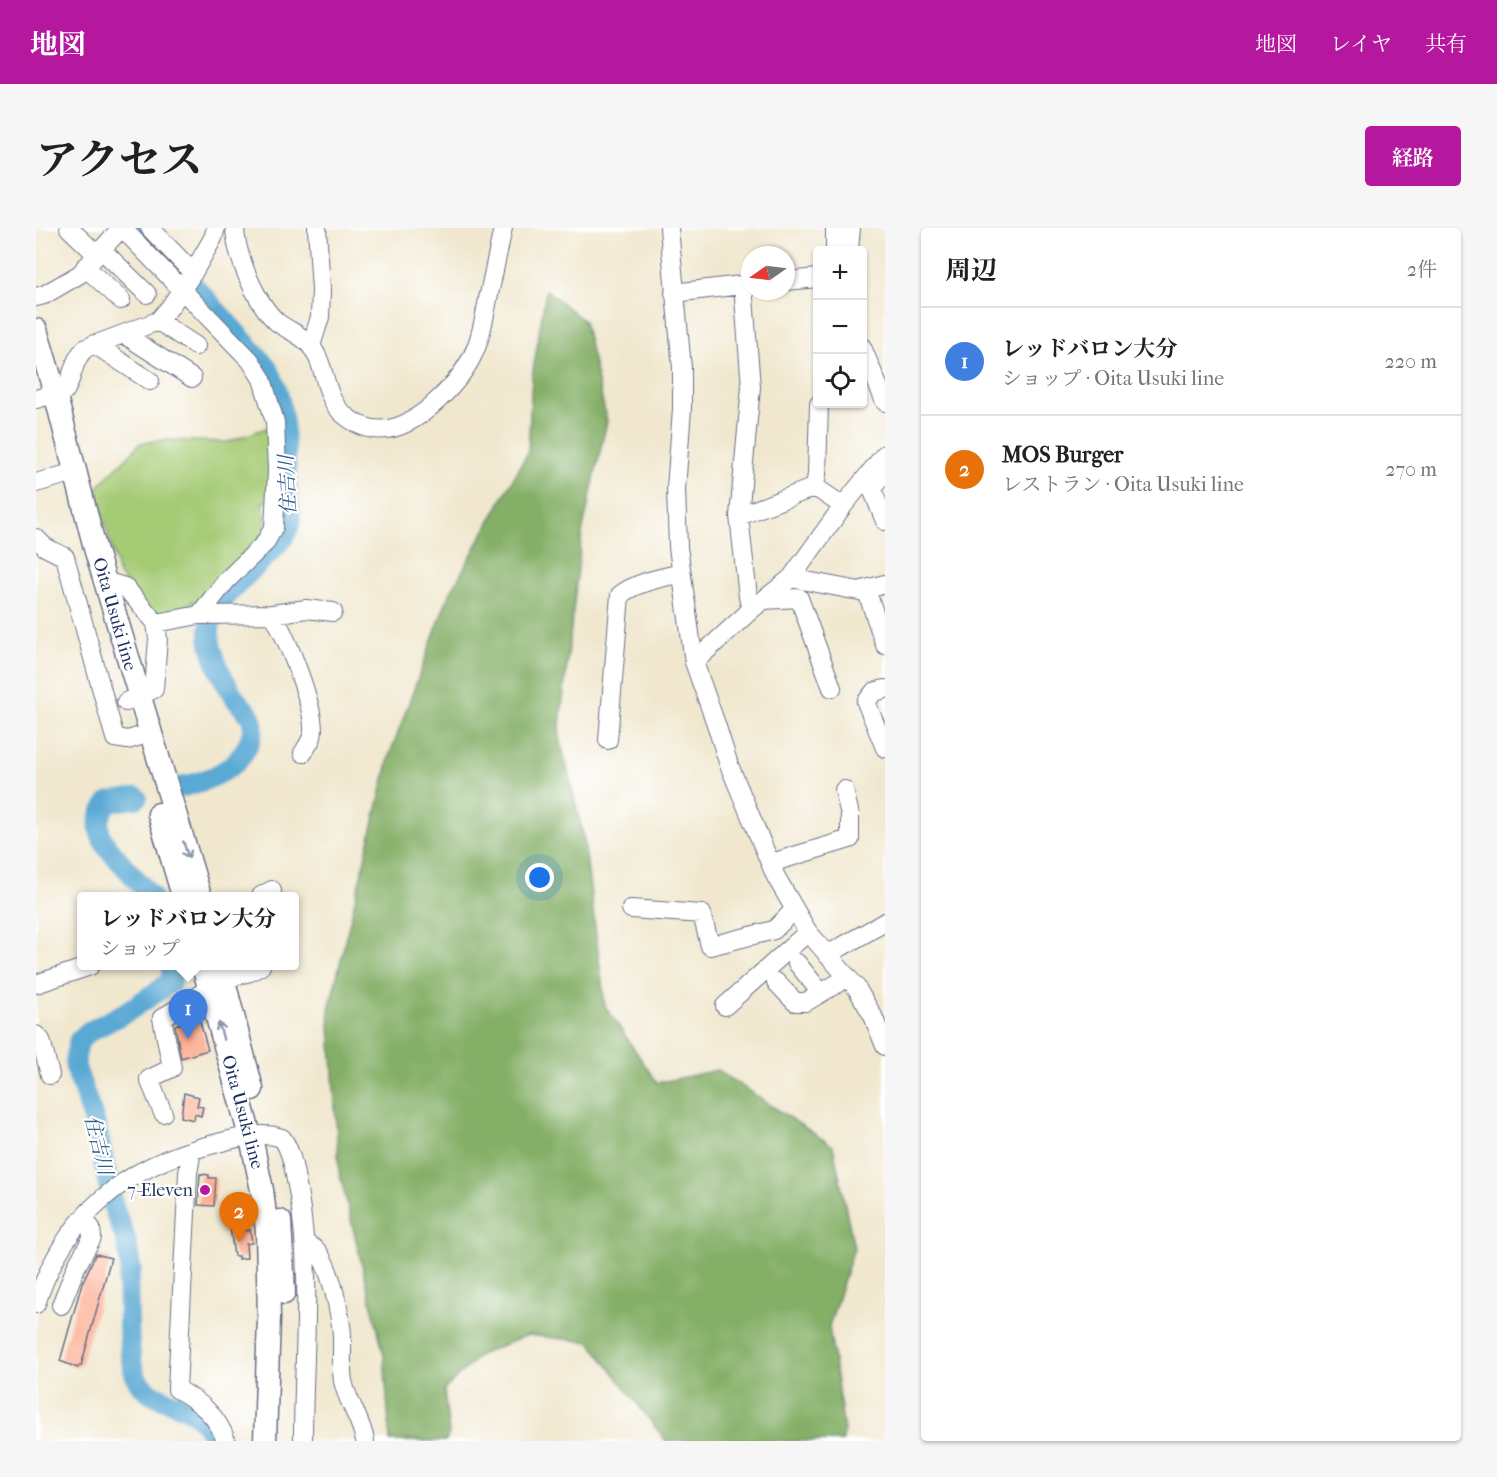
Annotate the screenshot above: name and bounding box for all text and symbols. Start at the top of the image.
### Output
text: 地図 [30,28,86,61]
text: 地図 [1255,32,1297,56]
text: レイヤ [1330,32,1392,56]
text: 共有 [1425,32,1467,56]
button: 経路 [1365,126,1461,186]
text: アクセス [36,136,203,185]
north arrow [741,246,795,300]
map controls [813,246,867,408]
button: + [813,246,867,300]
text: 周辺 [945,255,997,286]
text: 2件 [1407,258,1437,281]
button: − [813,300,867,354]
text: レッドバロン大分 [1002,336,1177,362]
text: 1 [961,350,968,373]
text: 220 m [1384,350,1437,373]
button: locate [813,354,867,408]
text: ショップ · Oita Usuki line [1002,367,1224,390]
text: MOS Burger [1002,442,1123,468]
water label: 住吉川 [274,452,301,516]
text: 2 [959,458,970,481]
text: 270 m [1385,458,1437,481]
text: レストラン · Oita Usuki line [1002,473,1244,496]
street label: Oita Usuki line [88,555,141,673]
one-way arrow [182,840,193,859]
your location [525,863,554,892]
popup [77,892,299,970]
text: レッドバロン大分 [100,906,276,932]
text: ショップ [100,937,180,960]
pin: 1 [168,990,208,1039]
one-way arrow [215,1022,226,1041]
street label: Oita Usuki line [217,1053,268,1171]
water label: 住吉川 [80,1113,117,1179]
place label: 7-Eleven [127,1180,194,1201]
marker: 7-Eleven [198,1183,212,1197]
pin: 2 [220,1192,258,1242]

